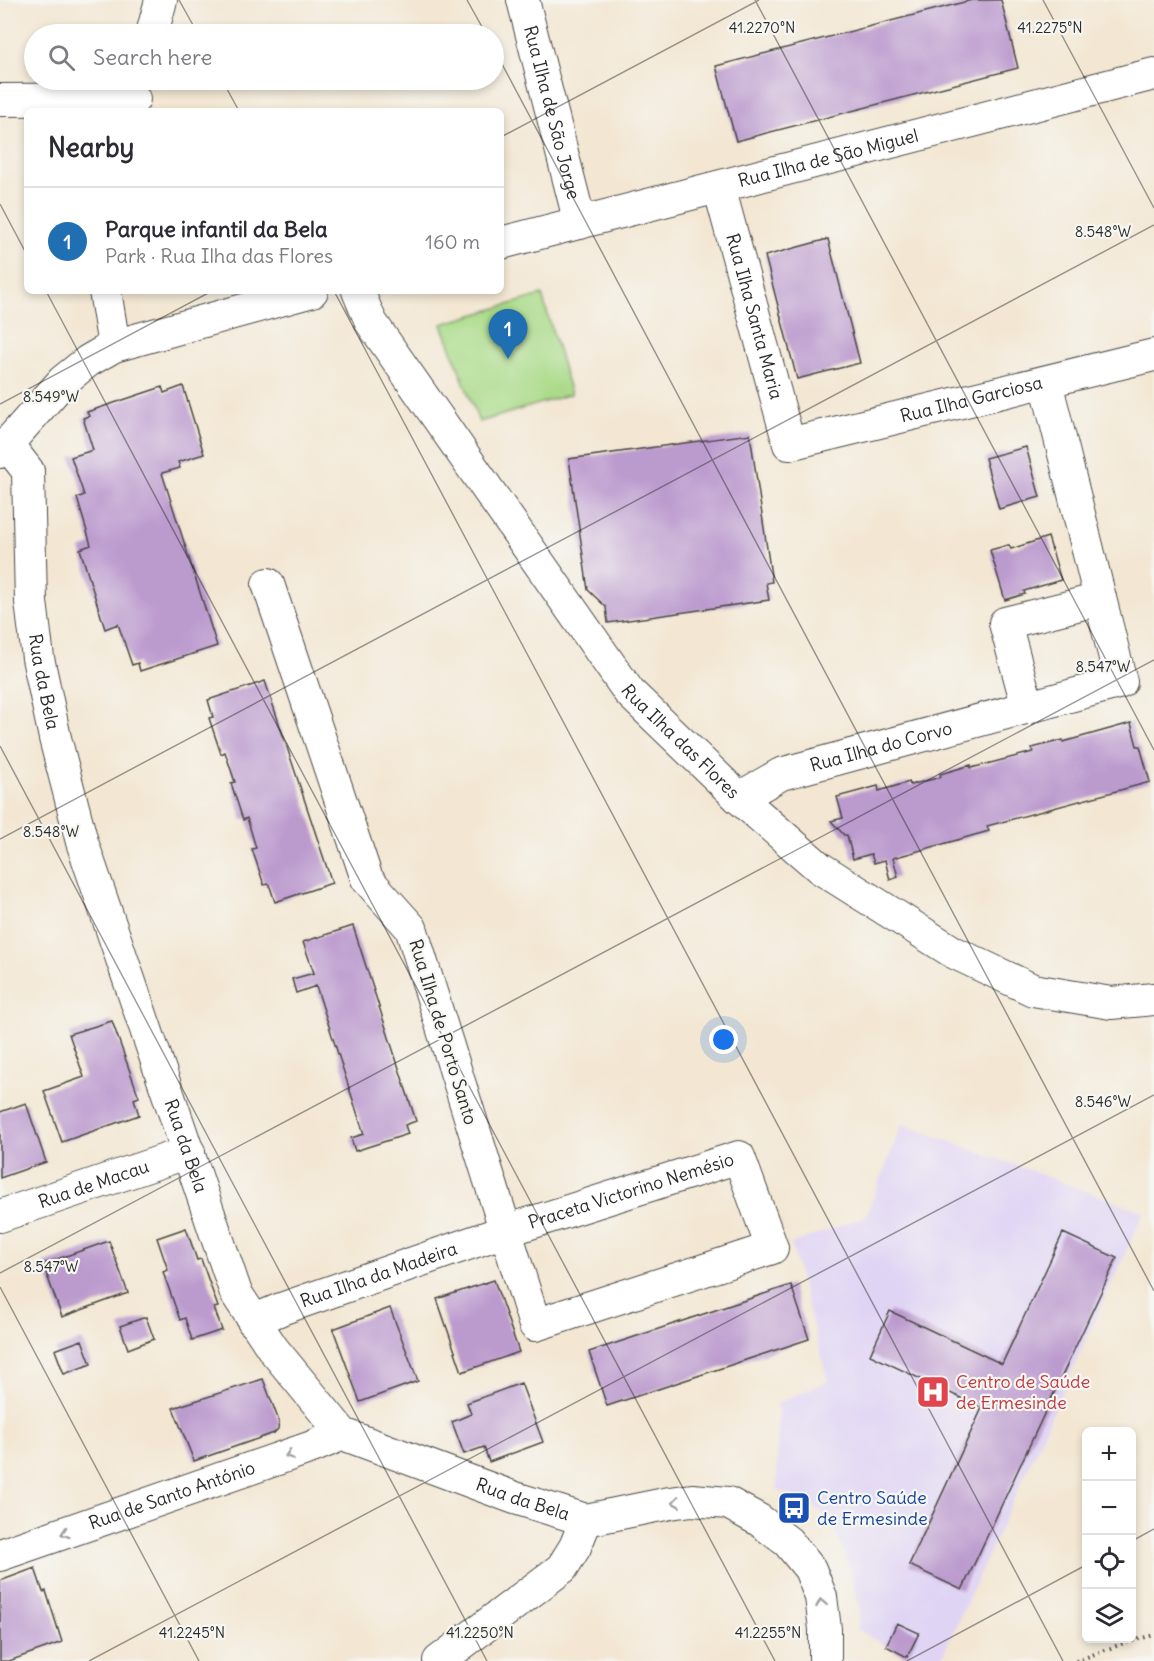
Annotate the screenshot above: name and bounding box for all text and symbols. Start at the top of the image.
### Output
text: 41.2270°N [729,18,795,37]
text: 41.2275°N [1017,18,1083,37]
street label: Rua Ilha de São Jorge [519,23,585,202]
search box [24,24,504,90]
icon: search [45,41,78,74]
text: Search here [93,43,212,71]
street label: Rua Ilha de São Miguel [736,123,921,192]
text: Nearby [48,131,134,164]
text: Parque infantil da Bela [105,215,328,243]
text: 8.548°W [1075,222,1132,241]
text: 1 [64,229,71,254]
text: 160 m [425,229,480,254]
street label: Rua Ilha Santa Maria [721,231,788,402]
text: Park · Rua Ilha das Flores [105,243,333,268]
pin: 1 [488,310,528,359]
street label: Rua Ilha Garciosa [898,371,1045,427]
text: 8.549°W [23,387,80,406]
street label: Rua da Bela [24,632,65,732]
text: 8.547°W [1076,657,1131,676]
street label: Rua Ilha das Flores [616,680,745,803]
street label: Rua Ilha do Corvo [807,716,955,777]
text: 8.548°W [23,822,80,841]
street label: Rua Ilha de Porto Santo [404,936,483,1127]
your location [709,1025,738,1054]
text: 8.546°W [1075,1092,1132,1111]
street label: Rua da Bela [160,1096,213,1195]
street label: Praceta Victorino Nemésio [525,1147,737,1234]
street label: Rua de Macau [35,1154,152,1213]
street label: Rua Ilha da Madeira [297,1237,460,1312]
text: 8.547°W [24,1257,79,1276]
place label: Centro de Saúde de Ermesinde [956,1370,1090,1414]
hospital icon: Centro de Saúde de Ermesinde [915,1374,951,1410]
map controls [1082,1427,1136,1643]
button: + [1082,1427,1136,1481]
one-way arrow [284,1447,295,1460]
street label: Rua de Santo António [86,1456,258,1534]
street label: Rua da Bela [473,1472,572,1525]
button: − [1082,1481,1136,1535]
place label: Centro Saúde de Ermesinde [817,1486,928,1530]
bus stop icon: Centro Saúde de Ermesinde [776,1490,812,1526]
one-way arrow [671,1496,680,1508]
one-way arrow [60,1526,71,1538]
button: locate [1082,1535,1136,1589]
button: layers [1082,1589,1136,1643]
one-way arrow [815,1598,828,1608]
text: 41.2245°N [159,1623,225,1642]
text: 41.2250°N [446,1623,514,1642]
text: 41.2255°N [735,1623,801,1642]

